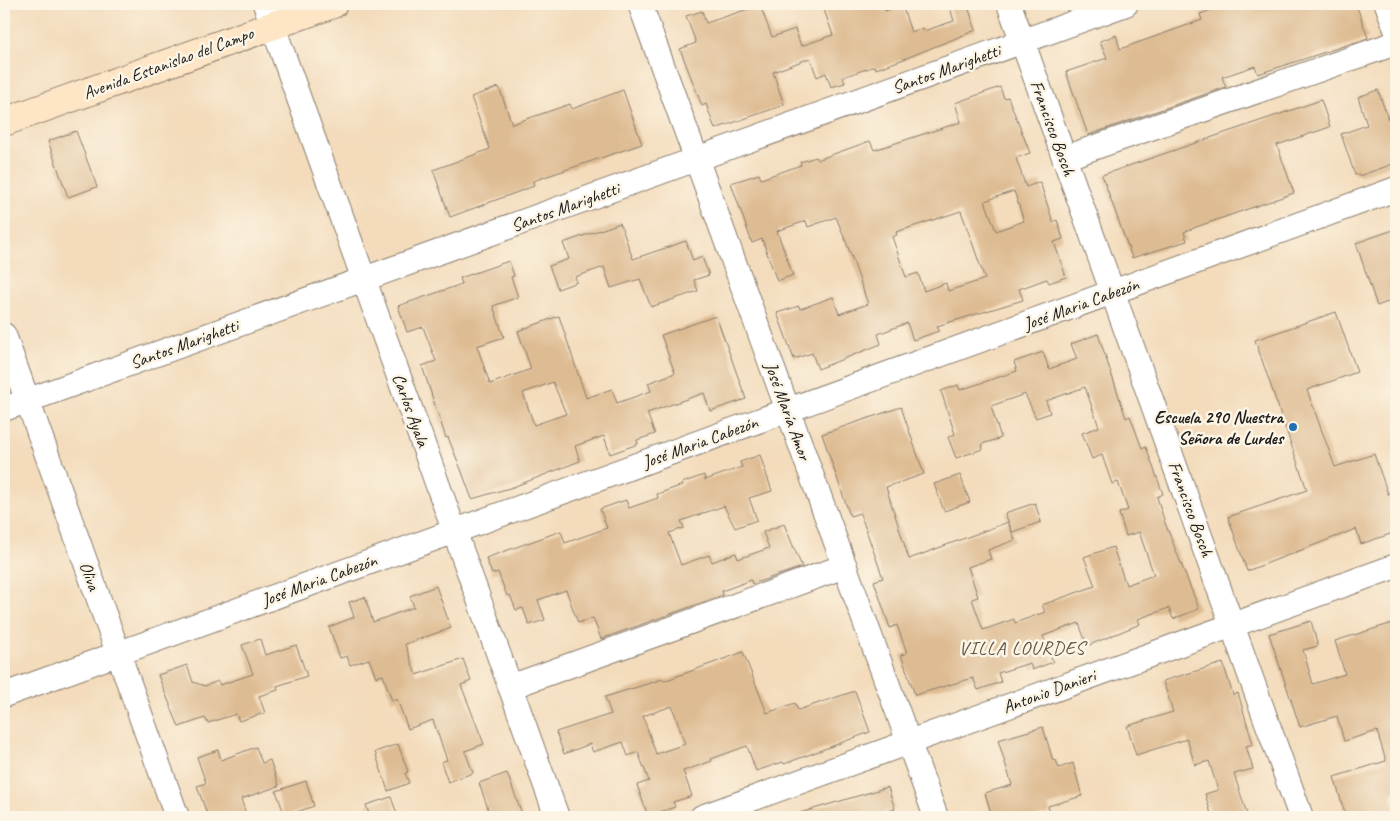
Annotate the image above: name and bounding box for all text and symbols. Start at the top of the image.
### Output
street label: Avenida Estanislao del Campo [80,21,258,104]
street label: Santos Marighetti [889,38,1005,99]
street label: Francisco Bosch [1026,77,1081,180]
street label: Santos Marighetti [508,176,624,237]
street label: José Maria Cabezón [1020,273,1142,335]
street label: Santos Marighetti [127,313,243,374]
street label: José María Amor [760,358,816,465]
street label: Carlos Ayala [388,371,435,451]
place label: Escuela 290 Nuestra Señora de Lurdes [1154,406,1285,449]
street label: José Maria Cabezón [639,411,761,473]
marker: Escuela 290 Nuestra Señora de Lurdes [1287,421,1299,433]
street label: Francisco Bosch [1164,458,1219,561]
street label: José Maria Cabezón [258,549,380,611]
street label: Oliva [75,559,106,595]
district label: VILLA LOURDES [959,636,1088,660]
street label: Antonio Danieri [1000,663,1101,718]

